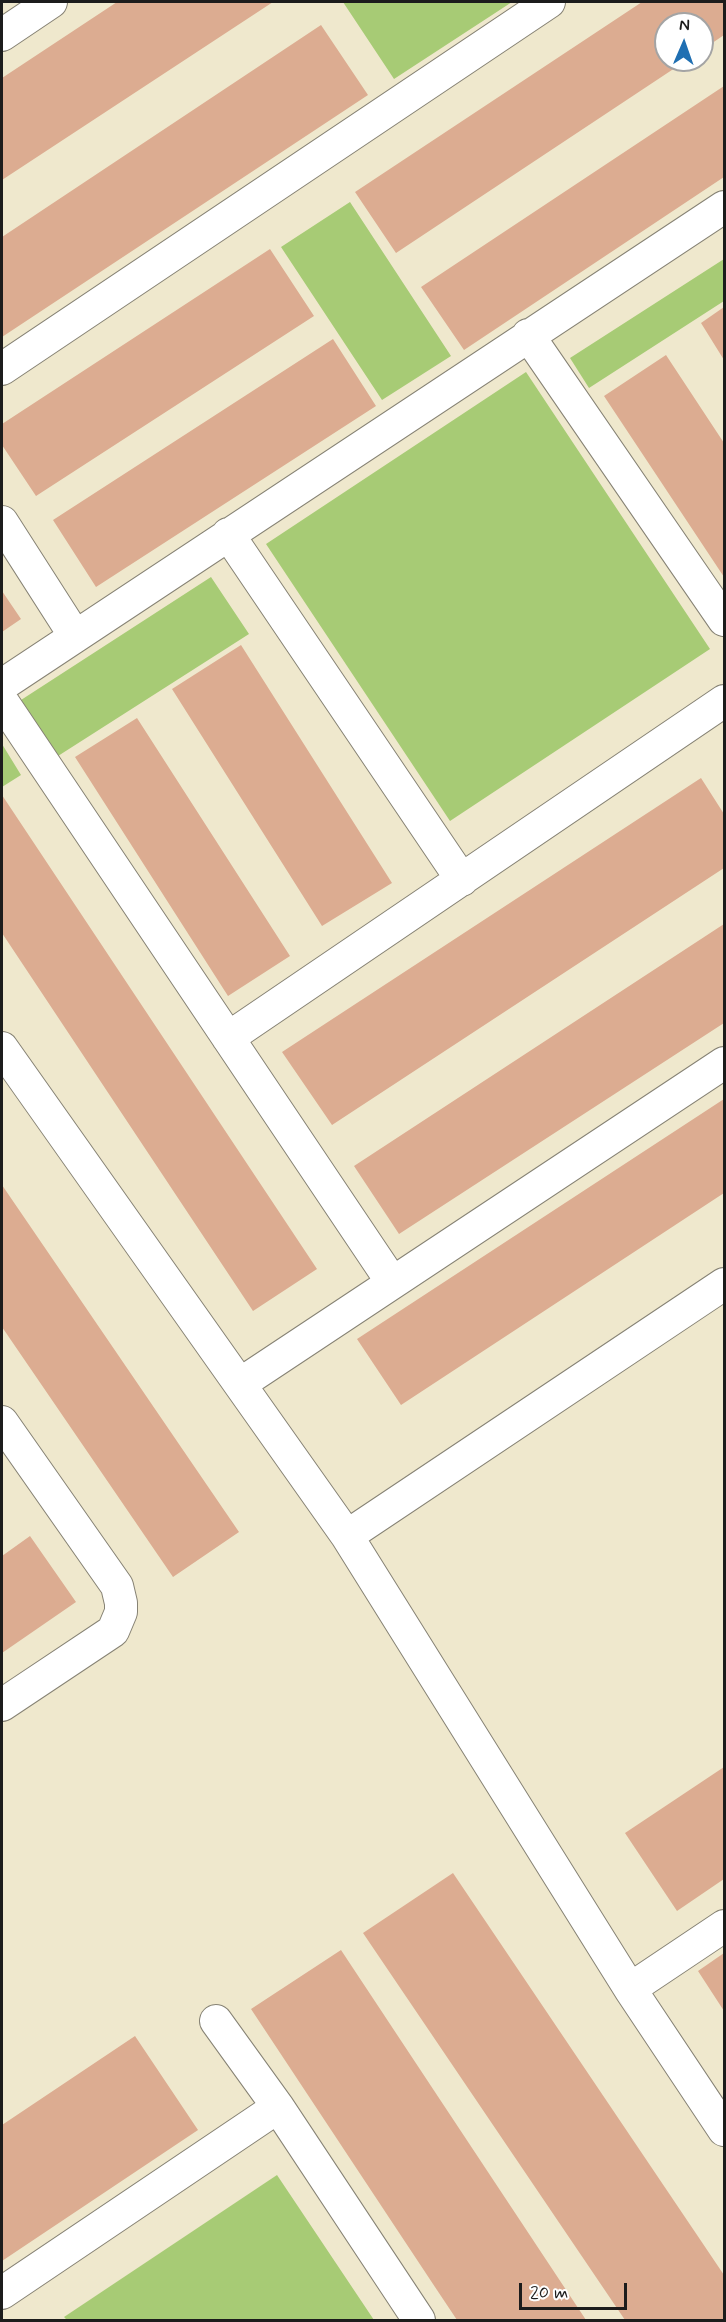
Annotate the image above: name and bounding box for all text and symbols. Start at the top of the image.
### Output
north arrow [654,12,714,72]
text: N [679,15,690,36]
scale bar [522,2271,630,2309]
text: 20 m [530,2281,568,2305]

